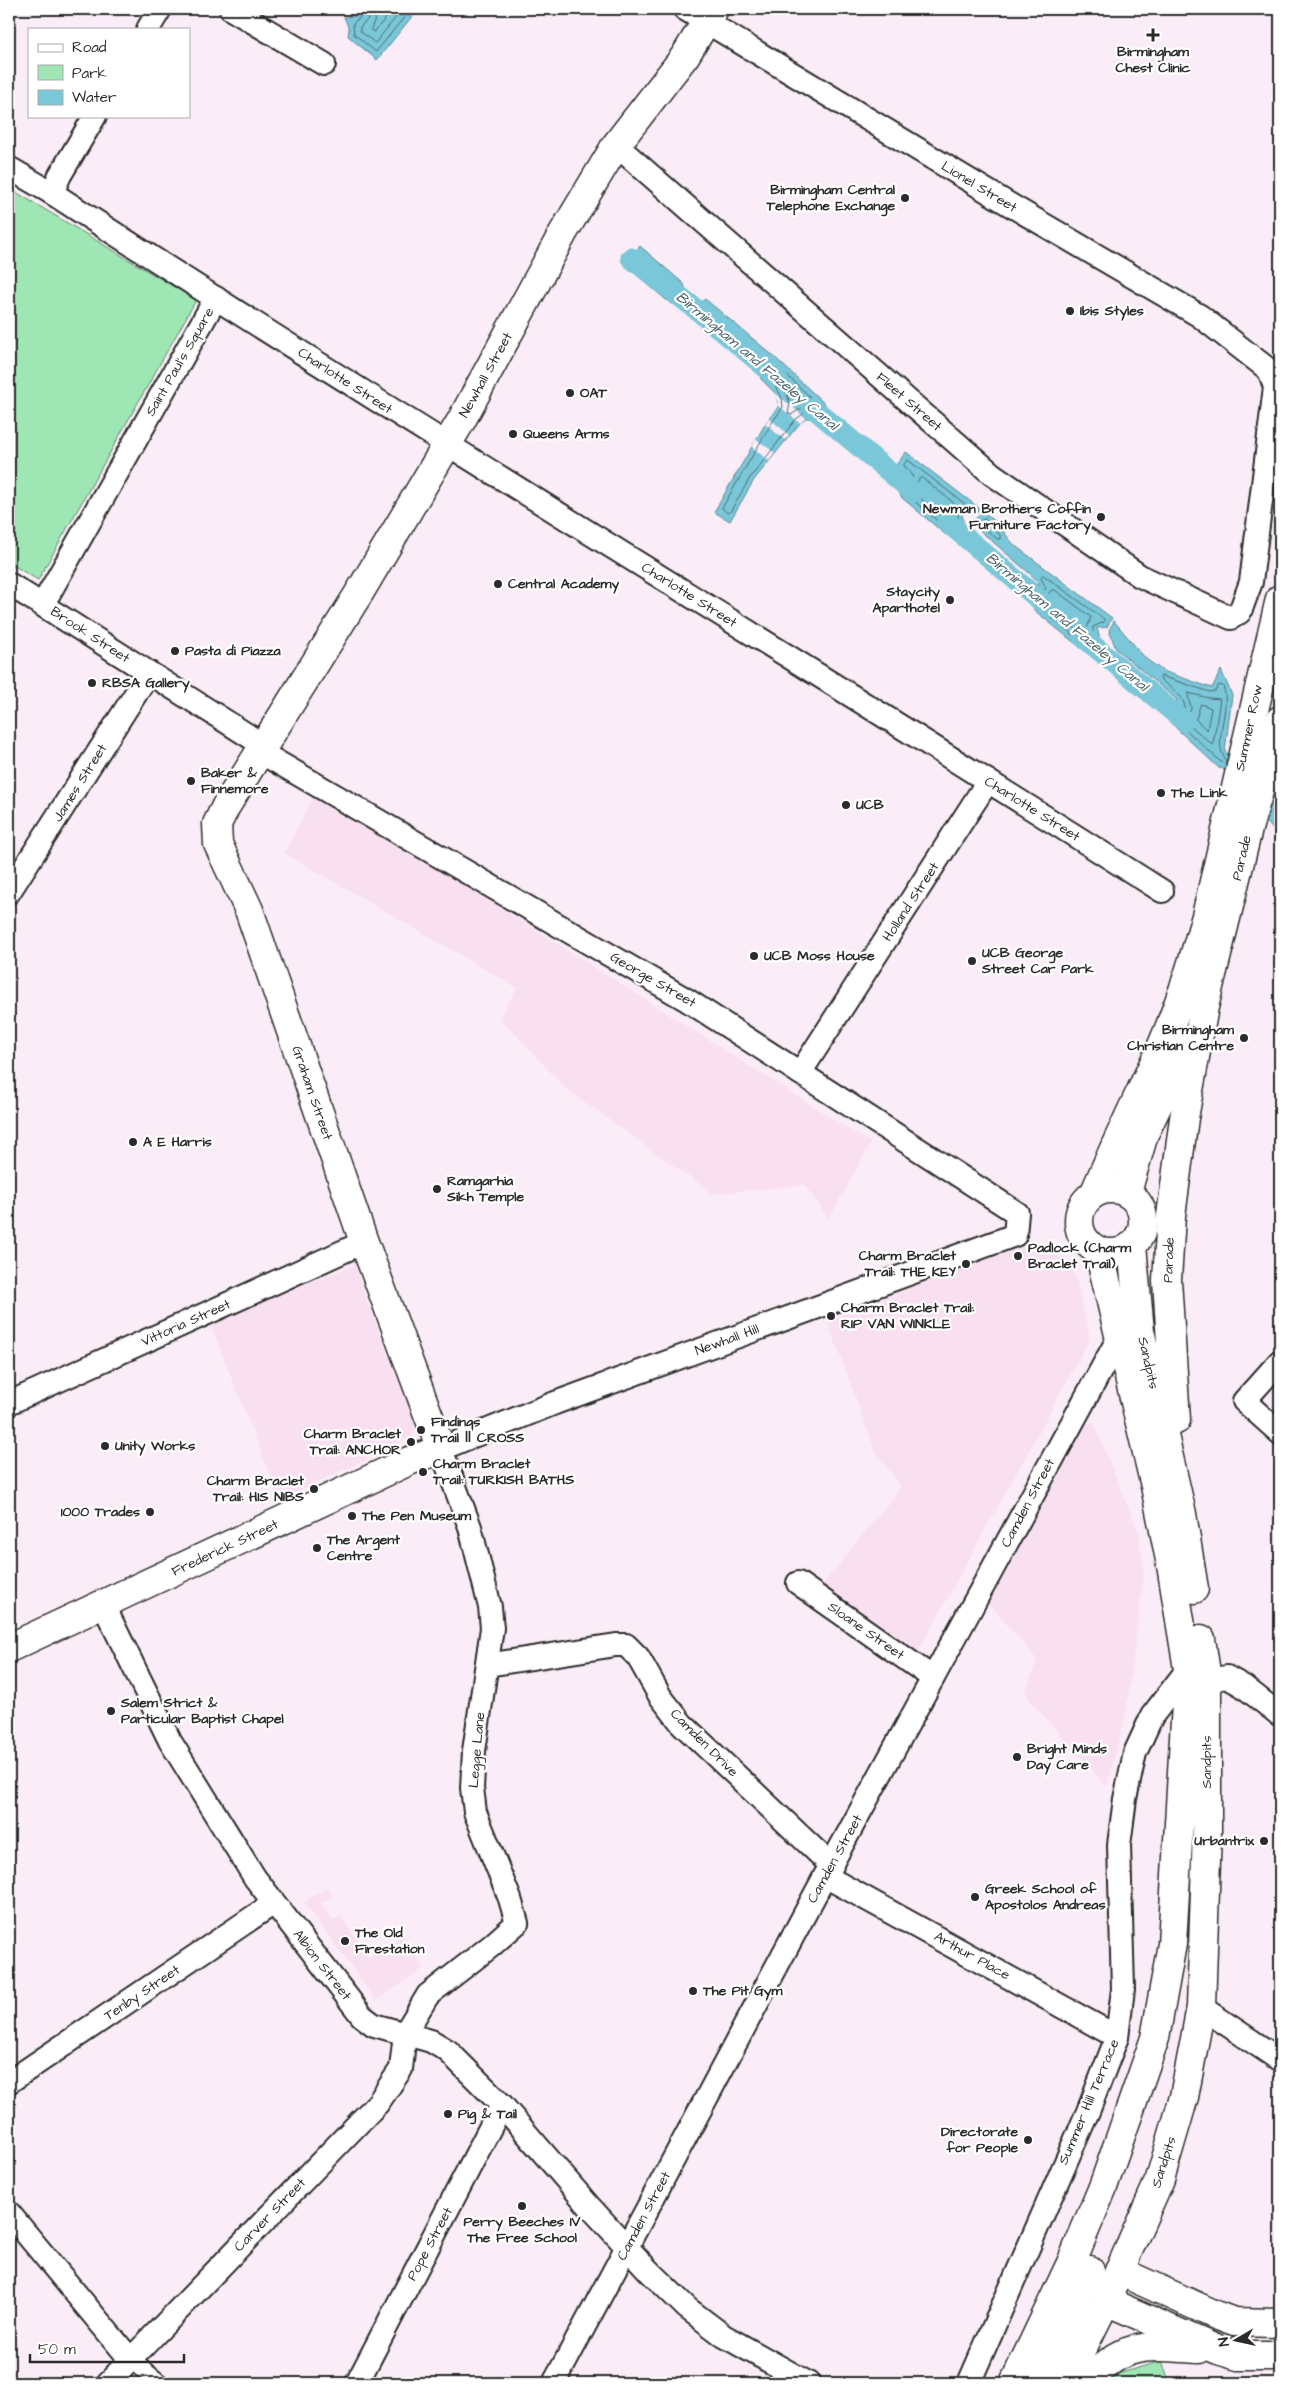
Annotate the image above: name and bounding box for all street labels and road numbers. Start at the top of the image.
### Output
street label: Lionel Street [937,156,1021,218]
street label: Saint Paul's Square [141,304,219,420]
street label: Newhall Street [454,328,518,421]
street label: Charlotte Street [294,343,397,419]
street label: Fleet Street [872,368,947,437]
street label: Charlotte Street [637,558,741,633]
street label: Brook Street [46,602,134,668]
street label: Summer Row [1230,683,1268,773]
street label: James Street [48,740,112,826]
street label: Charlotte Street [980,772,1084,847]
street label: Parade [1227,833,1257,882]
street label: Holland Street [878,858,944,946]
street label: George Street [606,947,700,1013]
street label: Graham Street [287,1043,338,1143]
street label: Parade [1158,1236,1180,1283]
street label: Vittoria Street [138,1294,234,1352]
street label: Newhall Hill [692,1319,762,1361]
street label: Sandpits [1132,1335,1164,1391]
street label: Camden Street [996,1455,1060,1551]
street label: Frederick Street [168,1514,282,1582]
street label: Sloane Street [824,1597,909,1665]
street label: Camden Drive [665,1704,743,1782]
street label: Legge Lane [464,1711,490,1789]
street label: Sandpits [1197,1736,1217,1788]
street label: Camden Street [802,1811,868,1907]
street label: Albion Street [288,1925,356,2005]
street label: Arthur Place [930,1927,1014,1985]
street label: Tenby Street [100,1960,184,2026]
street label: Summer Hill Terrace [1053,2036,1125,2168]
street label: Sandpits [1146,2134,1182,2190]
street label: Camden Street [612,2168,676,2264]
street label: Carver Street [229,2173,311,2257]
street label: Pope Street [402,2203,458,2284]

